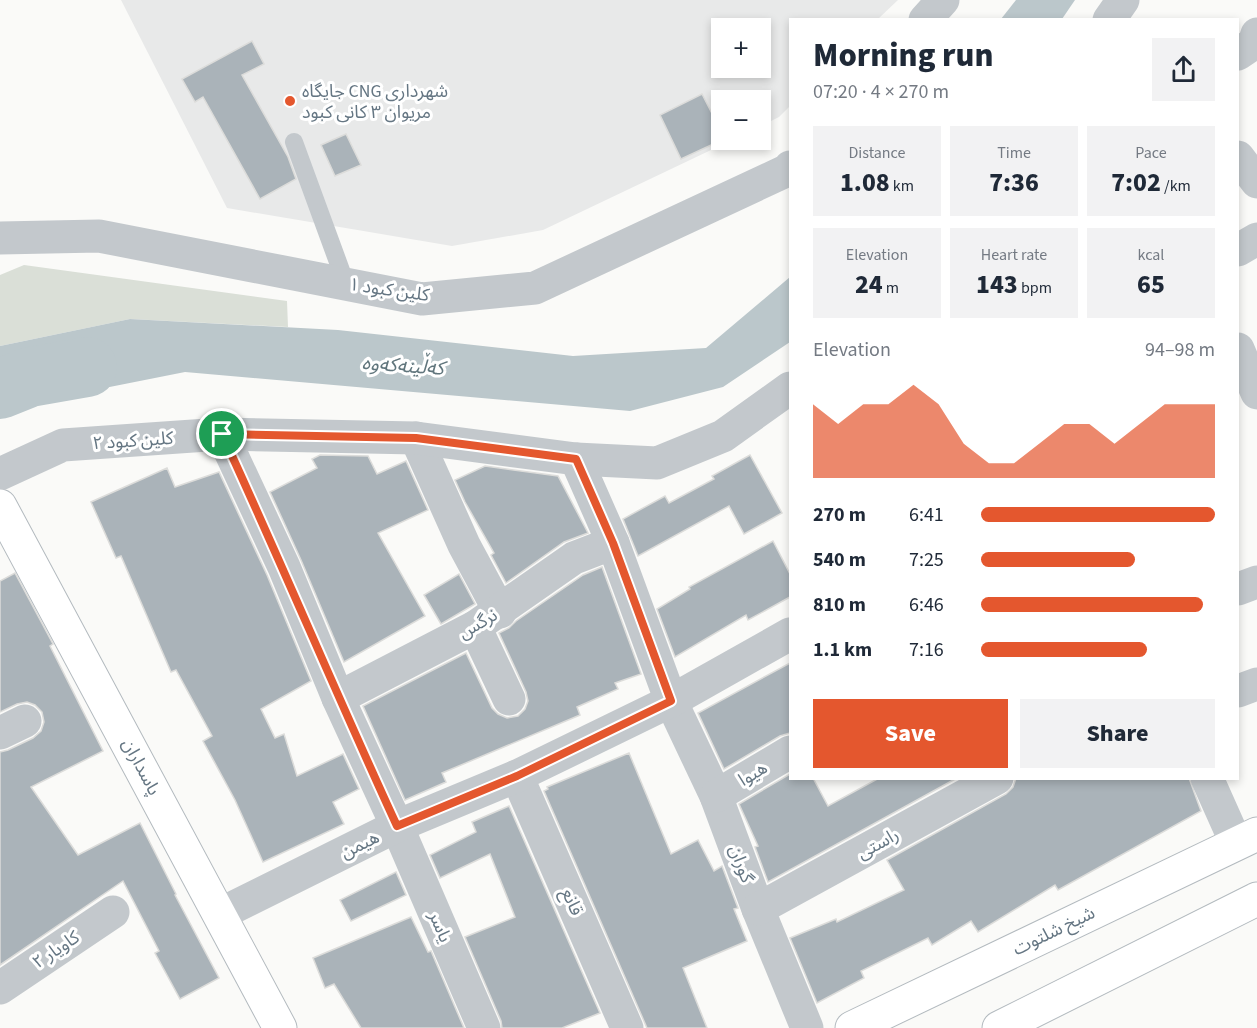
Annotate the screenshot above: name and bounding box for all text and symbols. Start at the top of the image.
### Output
map controls [711,18,771,150]
button: + [711,18,771,78]
text: Morning run [813,32,993,79]
button: share [1152,38,1215,101]
text: 07:20 · 4 × 270 m [813,78,949,106]
place label: جایگاه CNG شهرداری مریوان ۳ کانی کبود [302,79,448,125]
button: − [711,90,771,150]
marker: جایگاه CNG شهرداری مریوان ۳ کانی کبود [283,94,297,108]
text: Distance [849,142,905,164]
text: Time [997,142,1031,164]
text: Pace [1135,142,1167,164]
text: 1.08 [840,164,890,201]
text: 7:36 [989,164,1039,201]
text: 7:02 [1111,164,1161,201]
text: km [890,175,914,197]
text: /km [1161,175,1191,197]
text: Elevation [846,244,908,266]
text: Heart rate [981,244,1047,266]
text: kcal [1138,244,1164,266]
text: 24 [855,266,883,303]
text: 143 [976,266,1018,303]
text: 65 [1137,266,1165,303]
street label: کلین کبود ۱ [347,272,431,308]
text: m [883,277,899,299]
text: bpm [1018,277,1052,299]
text: Elevation [813,336,891,364]
text: 94–98 m [1145,336,1215,364]
water label: کەڵینەکەوە [361,347,449,383]
pin [196,408,247,459]
icon: arrive [205,417,238,450]
street label: کلین کبود ۲ [92,426,175,456]
text: 270 m [813,501,866,529]
text: 6:41 [909,501,944,529]
text: 540 m [813,546,866,574]
text: 7:25 [909,546,944,574]
text: 810 m [813,591,866,619]
text: 6:46 [909,591,944,619]
street label: نرگس [454,603,502,645]
text: 1.1 km [813,636,872,664]
text: 7:16 [909,636,944,664]
button: Save [813,699,1008,768]
button: Share [1020,699,1215,768]
street label: پاسداران [116,734,166,800]
street label: هیوا [734,756,772,792]
street label: راستی [852,822,904,866]
street label: هیمن [336,825,384,865]
street label: گوران [723,842,760,887]
street label: قانع [554,884,589,920]
street label: شیخ شلتوت [1009,900,1099,962]
street label: یاسر [422,907,458,947]
street label: کاویار ۲ [28,925,85,975]

